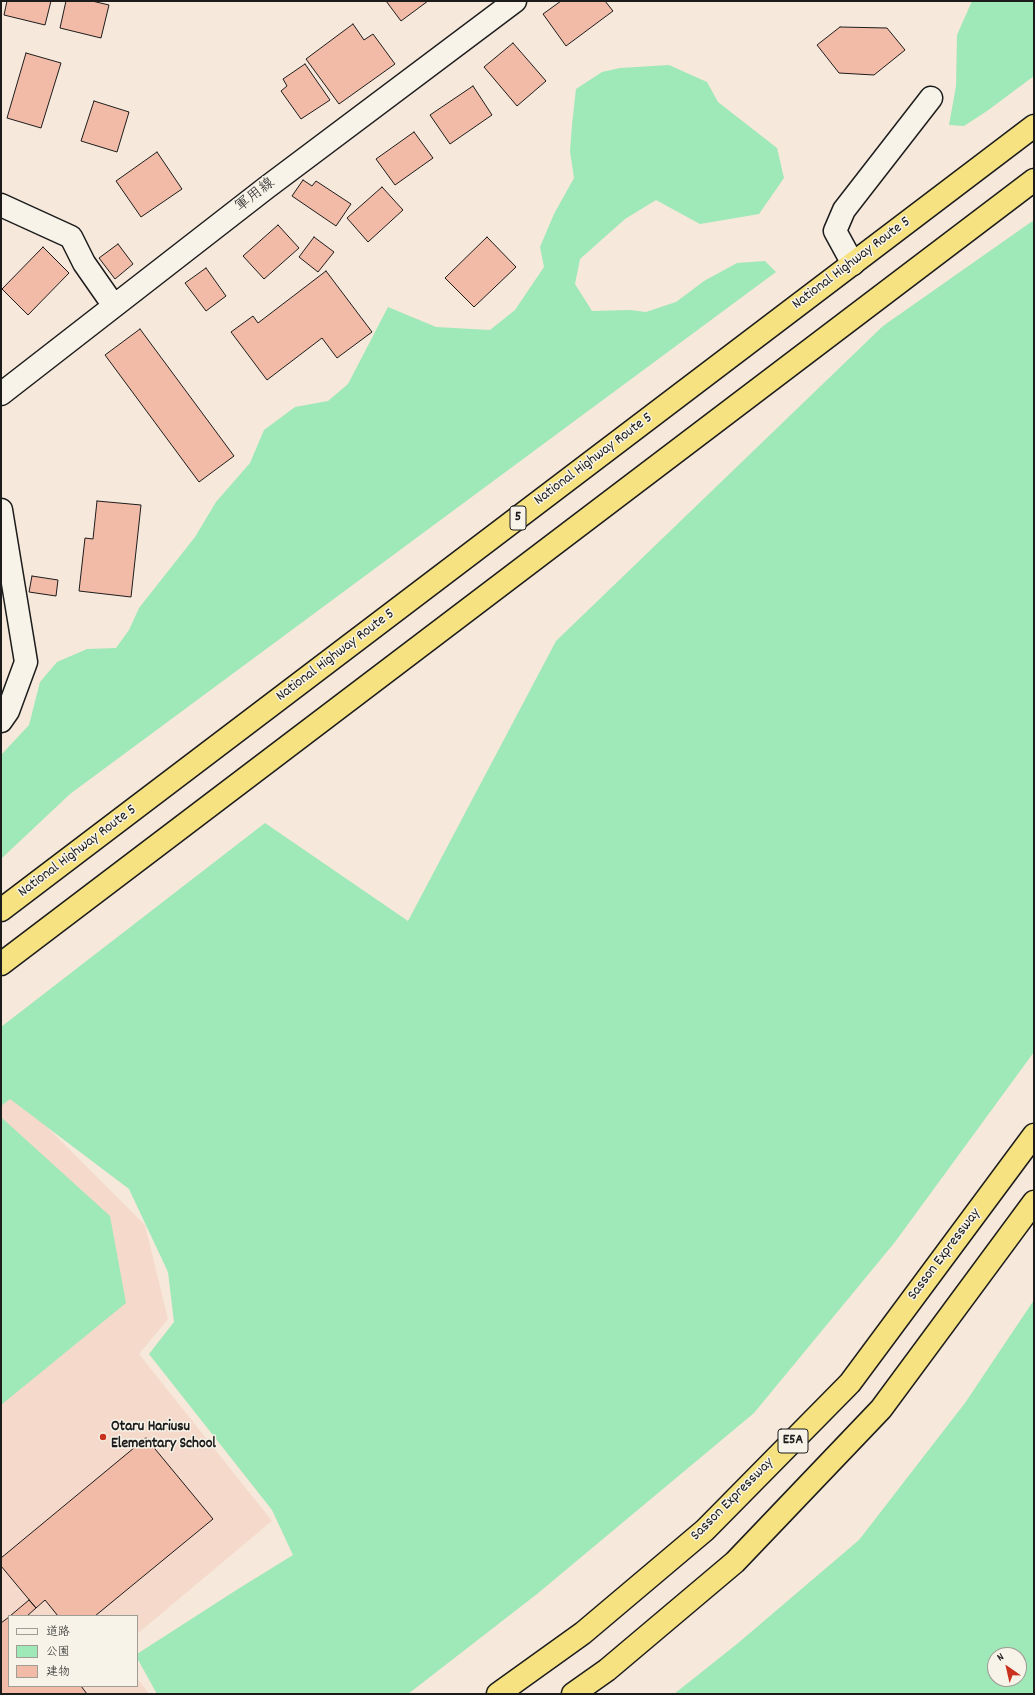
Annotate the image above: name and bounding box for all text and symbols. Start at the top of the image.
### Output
street label: 軍用線 [233,175,279,217]
street label: National Highway Route 5 [789,214,915,314]
street label: National Highway Route 5 [531,410,657,510]
road number: 5 [510,506,526,530]
street label: National Highway Route 5 [273,606,399,706]
street label: National Highway Route 5 [15,802,141,902]
street label: Sasson Expressway [905,1206,985,1304]
place label: Otaru Hariusu Elementary School [111,1419,216,1454]
road number: E5A [778,1429,808,1453]
marker: Otaru Hariusu Elementary School [98,1432,108,1442]
street label: Sasson Expressway [688,1455,778,1545]
legend [8,1615,138,1687]
text: 道路 [46,1624,70,1641]
text: 公園 [46,1644,70,1661]
north arrow [987,1647,1027,1687]
text: N [994,1650,1008,1666]
text: 建物 [46,1664,70,1681]

